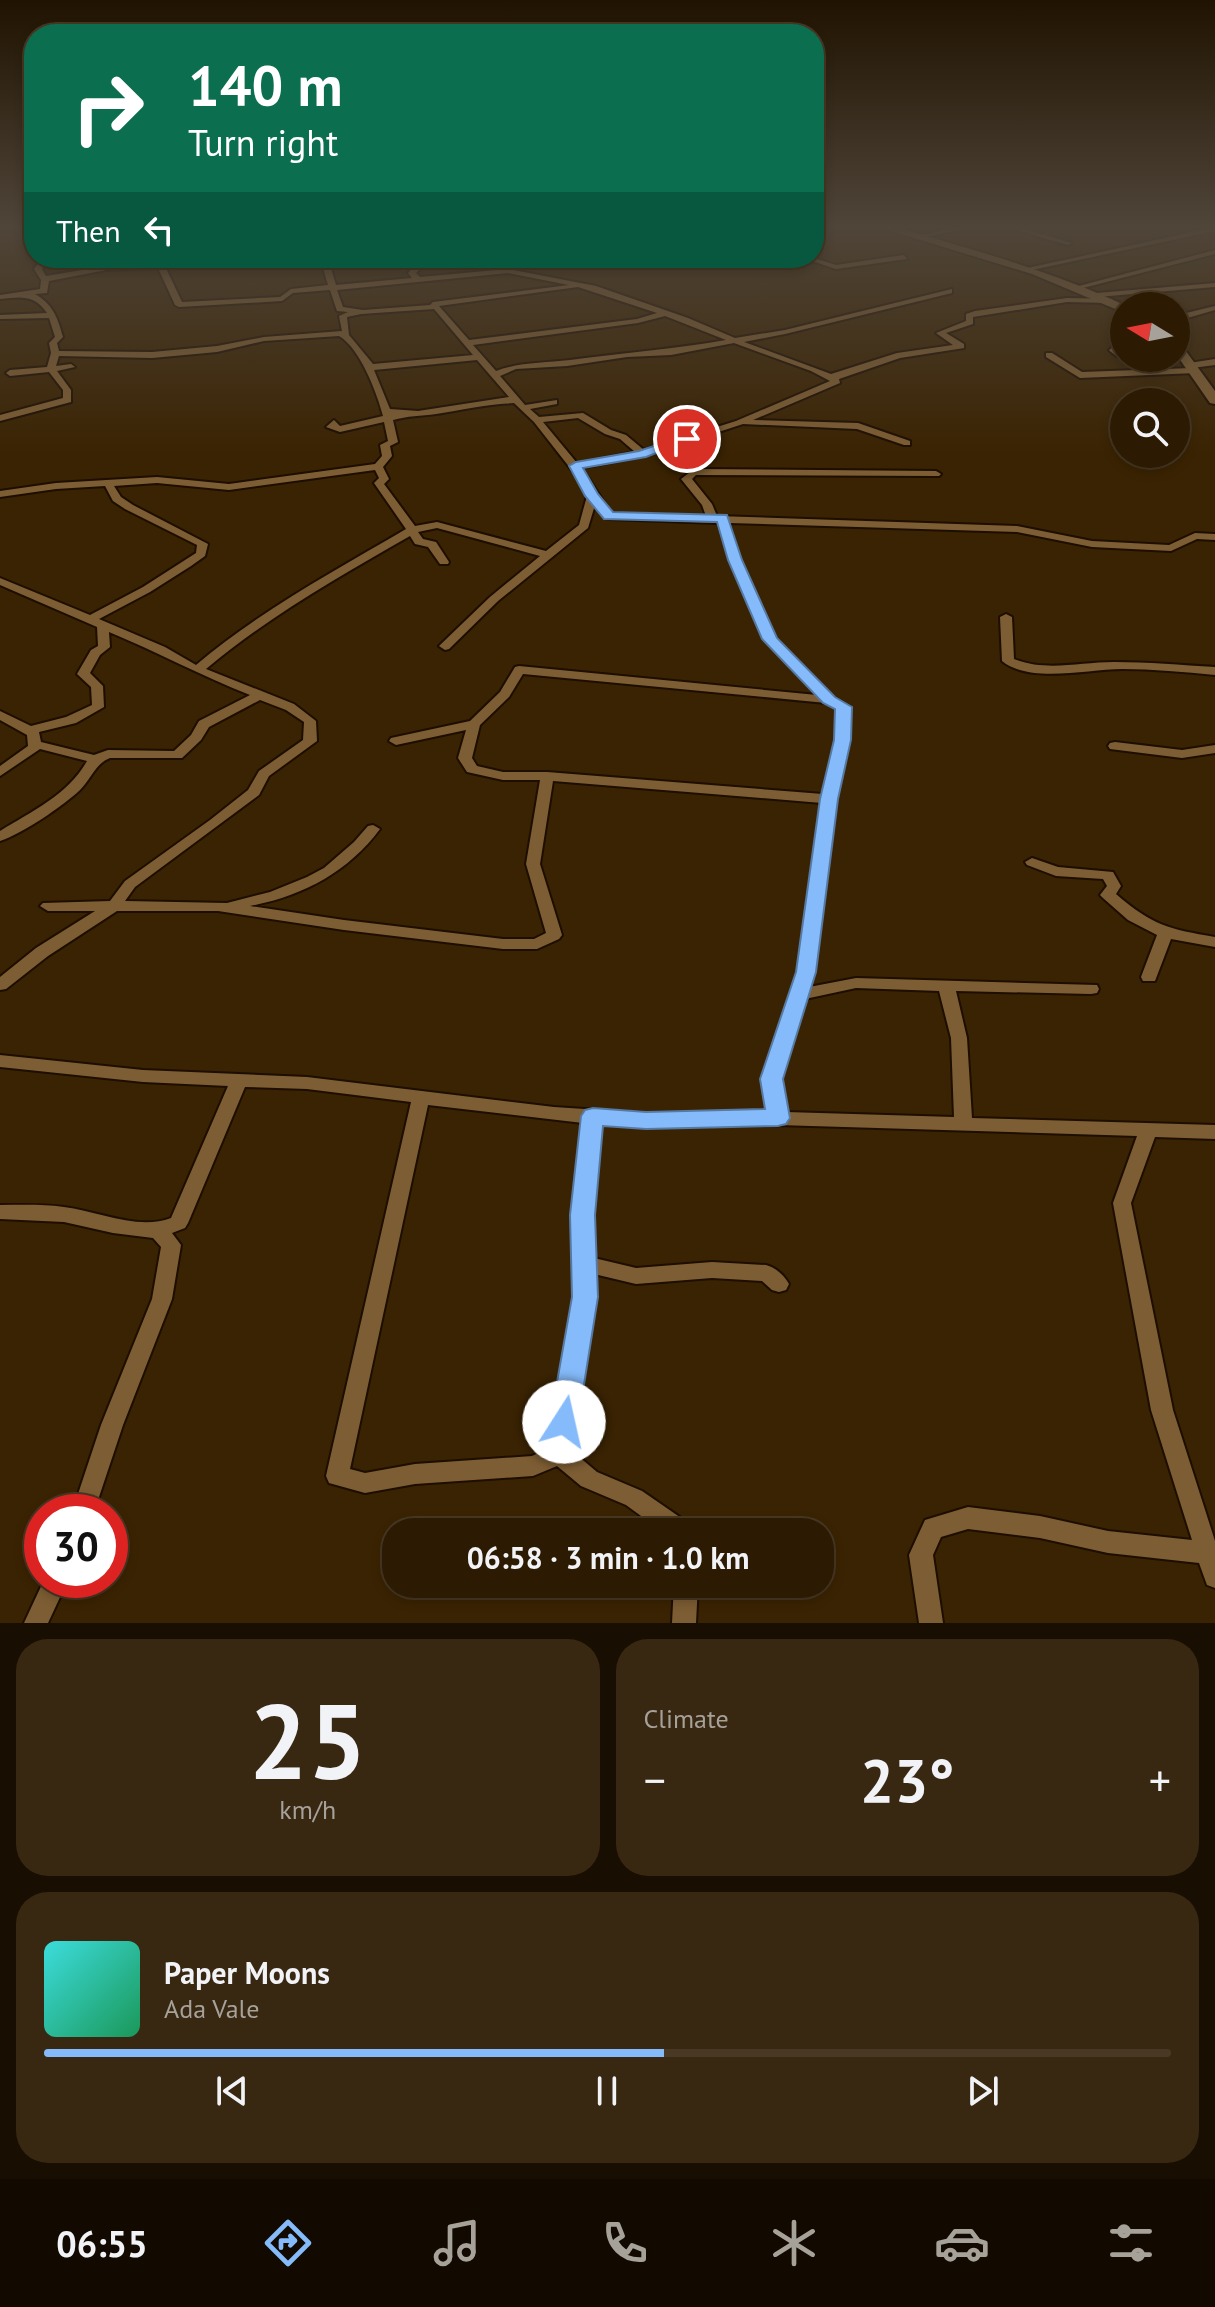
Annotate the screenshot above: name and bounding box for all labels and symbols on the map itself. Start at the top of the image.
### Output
north arrow [1110,292,1190,372]
pin [653,405,721,473]
position arrow [522,1380,606,1464]
speed limit sign: 30 [24,1494,128,1598]

